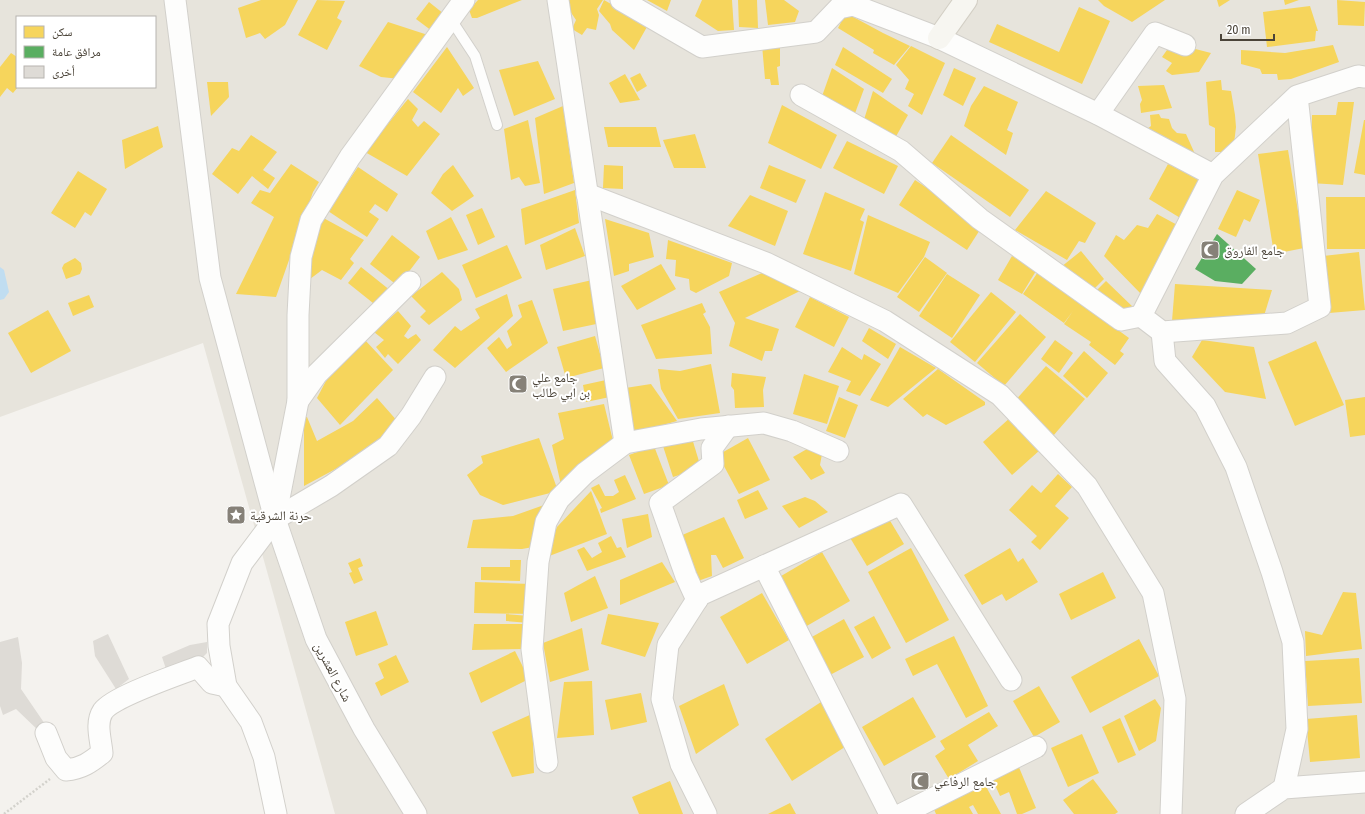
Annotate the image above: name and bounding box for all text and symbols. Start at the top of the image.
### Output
legend [16,16,156,88]
scale bar [1221,16,1274,42]
text: 20 m [1227,23,1251,37]
text: سكن [52,25,73,39]
text: مرافق عامة [52,45,101,59]
text: أخرى [52,65,75,79]
mosque icon: جامع الفاروق [1199,239,1221,261]
place label: جامع الفاروق [1224,243,1284,260]
place label: جامع علي بن ابي طالب [532,370,590,403]
mosque icon: جامع علي بن ابي طالب [507,373,529,395]
place icon: حرنة الشرقية [225,504,247,526]
place label: حرنة الشرقية [250,508,312,524]
street label: شارع العشرين [309,640,355,705]
mosque icon: جامع الرفاعي [909,770,931,792]
place label: جامع الرفاعي [934,774,996,792]

